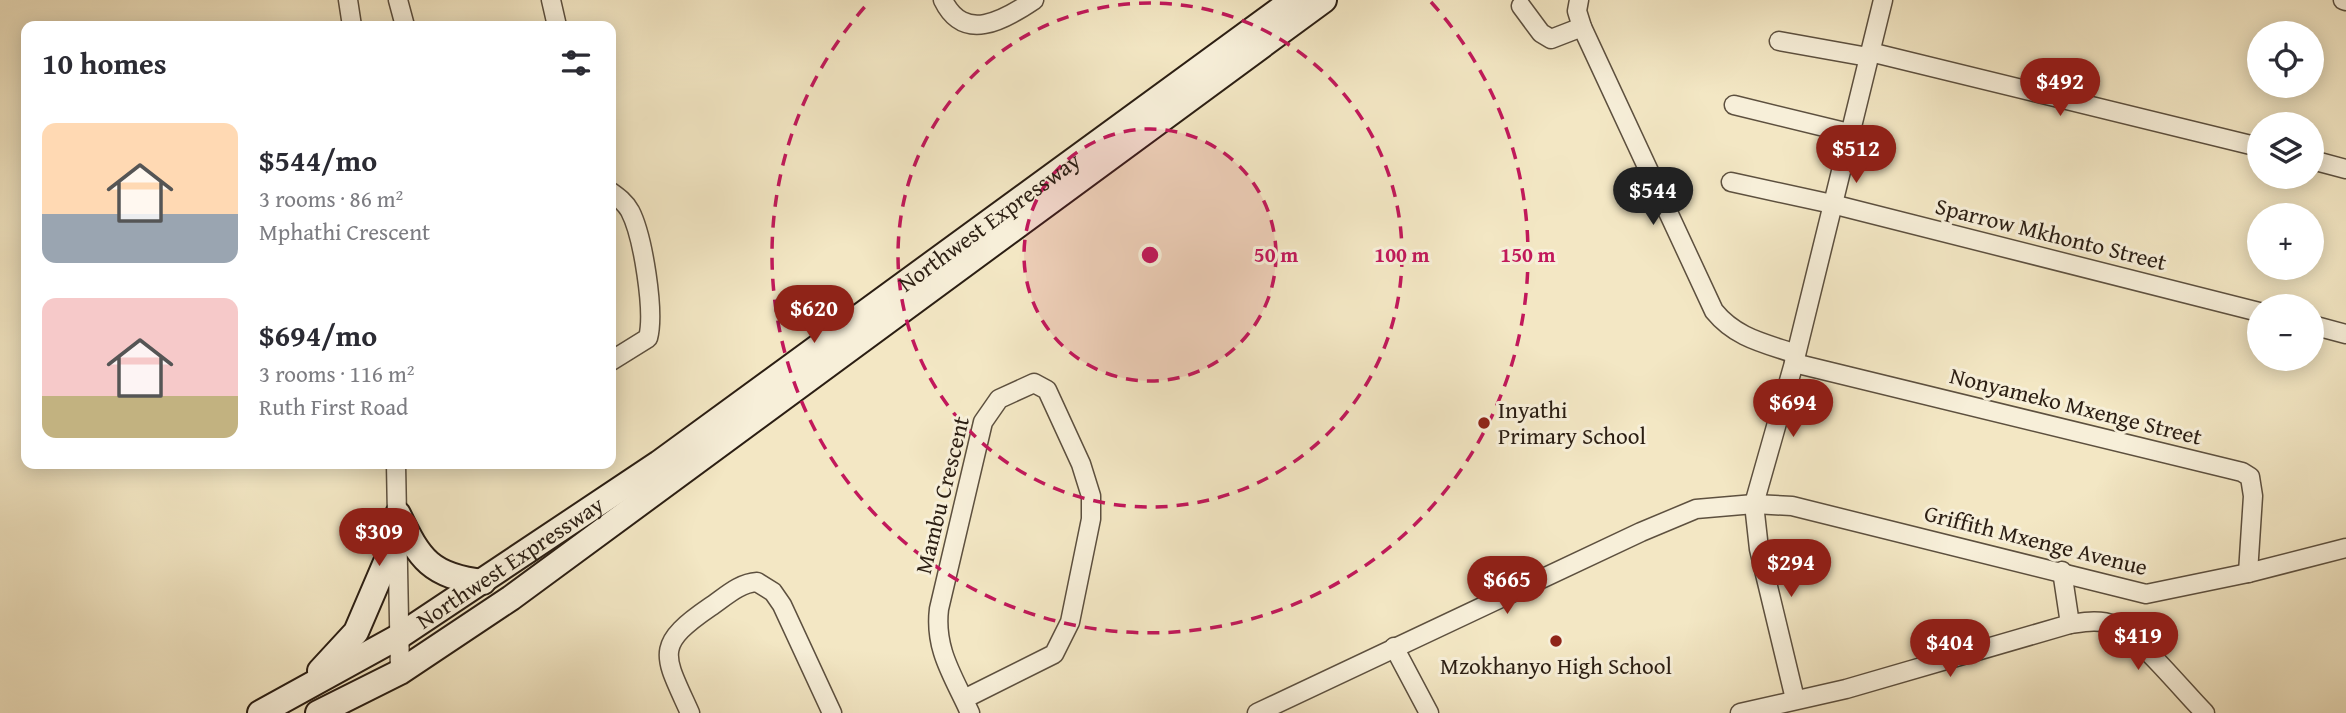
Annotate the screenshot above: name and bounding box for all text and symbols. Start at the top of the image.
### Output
map controls [2247,21,2324,371]
button: locate [2247,21,2324,98]
text: 10 homes [42,41,167,85]
icon: filters [557,44,595,82]
pin: $492 [2019,58,2101,118]
text: $492 [2036,64,2084,97]
button: layers [2247,112,2324,189]
pin: $512 [1815,125,1897,185]
text: $512 [1832,131,1880,164]
text: $544/mo [259,138,377,182]
street label: Northwest Expressway [891,143,1087,299]
icon: home [98,151,182,235]
pin: $544 [1612,168,1694,227]
text: $544 [1629,173,1677,206]
text: 3 rooms · 86 m² [259,182,403,215]
street label: Sparrow Mkhonto Street [1932,189,2170,278]
button: + [2247,203,2324,280]
text: Mphathi Crescent [259,215,430,248]
text: 50 m [1254,239,1298,270]
text: 100 m [1374,239,1430,270]
text: 150 m [1500,239,1556,270]
centre of rings [1138,243,1162,267]
pin: $620 [773,286,855,345]
text: $620 [790,291,838,324]
button: − [2247,294,2324,371]
text: $694/mo [259,313,377,357]
icon: home [98,326,182,410]
text: 3 rooms · 116 m² [259,357,414,390]
street label: Nonyameko Mxenge Street [1947,358,2206,453]
pin: $694 [1752,380,1834,439]
text: $694 [1769,385,1817,418]
text: Ruth First Road [259,390,408,423]
place label: Inyathi Primary School [1498,393,1646,452]
street label: Mambu Crescent [906,413,977,577]
marker: Inyathi Primary School [1476,415,1492,431]
street label: Northwest Expressway [409,487,610,636]
street label: Griffith Mxenge Avenue [1921,496,2151,583]
pin: $309 [338,508,420,568]
text: $309 [355,514,403,547]
pin: $294 [1750,540,1832,599]
text: $294 [1767,545,1815,578]
pin: $665 [1466,556,1548,616]
text: $665 [1483,562,1531,595]
pin: $419 [2097,612,2179,672]
text: $419 [2114,618,2162,651]
pin: $404 [1909,620,1991,679]
text: $404 [1926,625,1974,658]
marker: Mzokhanyo High School [1548,633,1564,649]
place label: Mzokhanyo High School [1440,649,1672,682]

